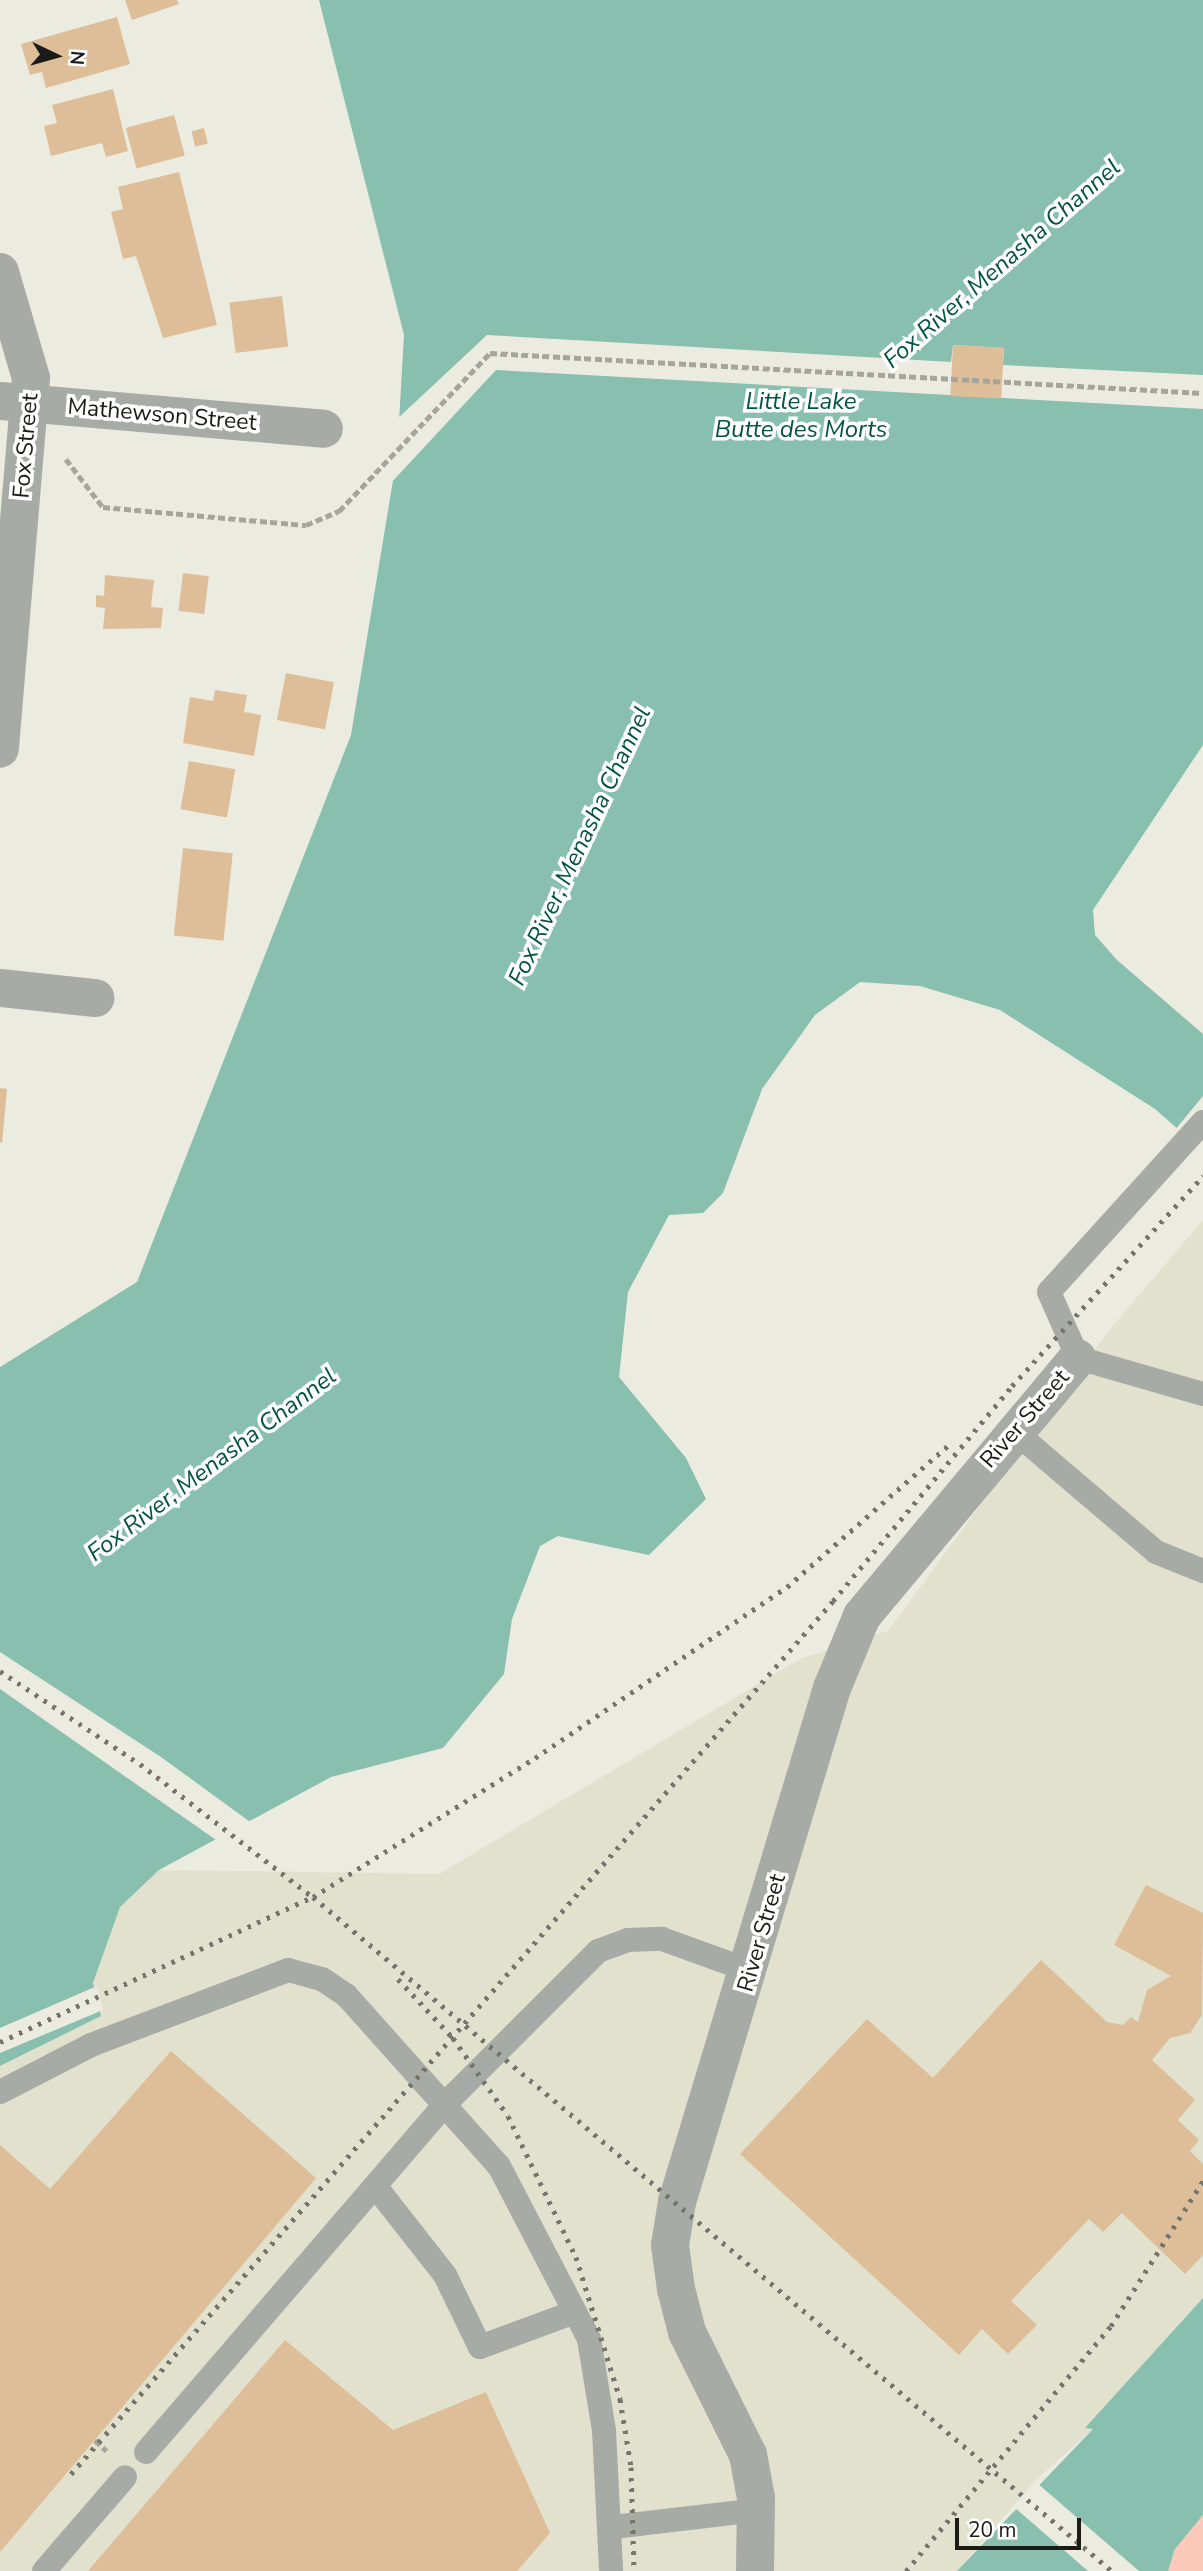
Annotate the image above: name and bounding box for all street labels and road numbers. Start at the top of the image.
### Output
street label: Fox Street [8,392,44,500]
street label: Mathewson Street [66,393,258,437]
street label: River Street [975,1364,1075,1474]
street label: River Street [732,1871,792,1995]

